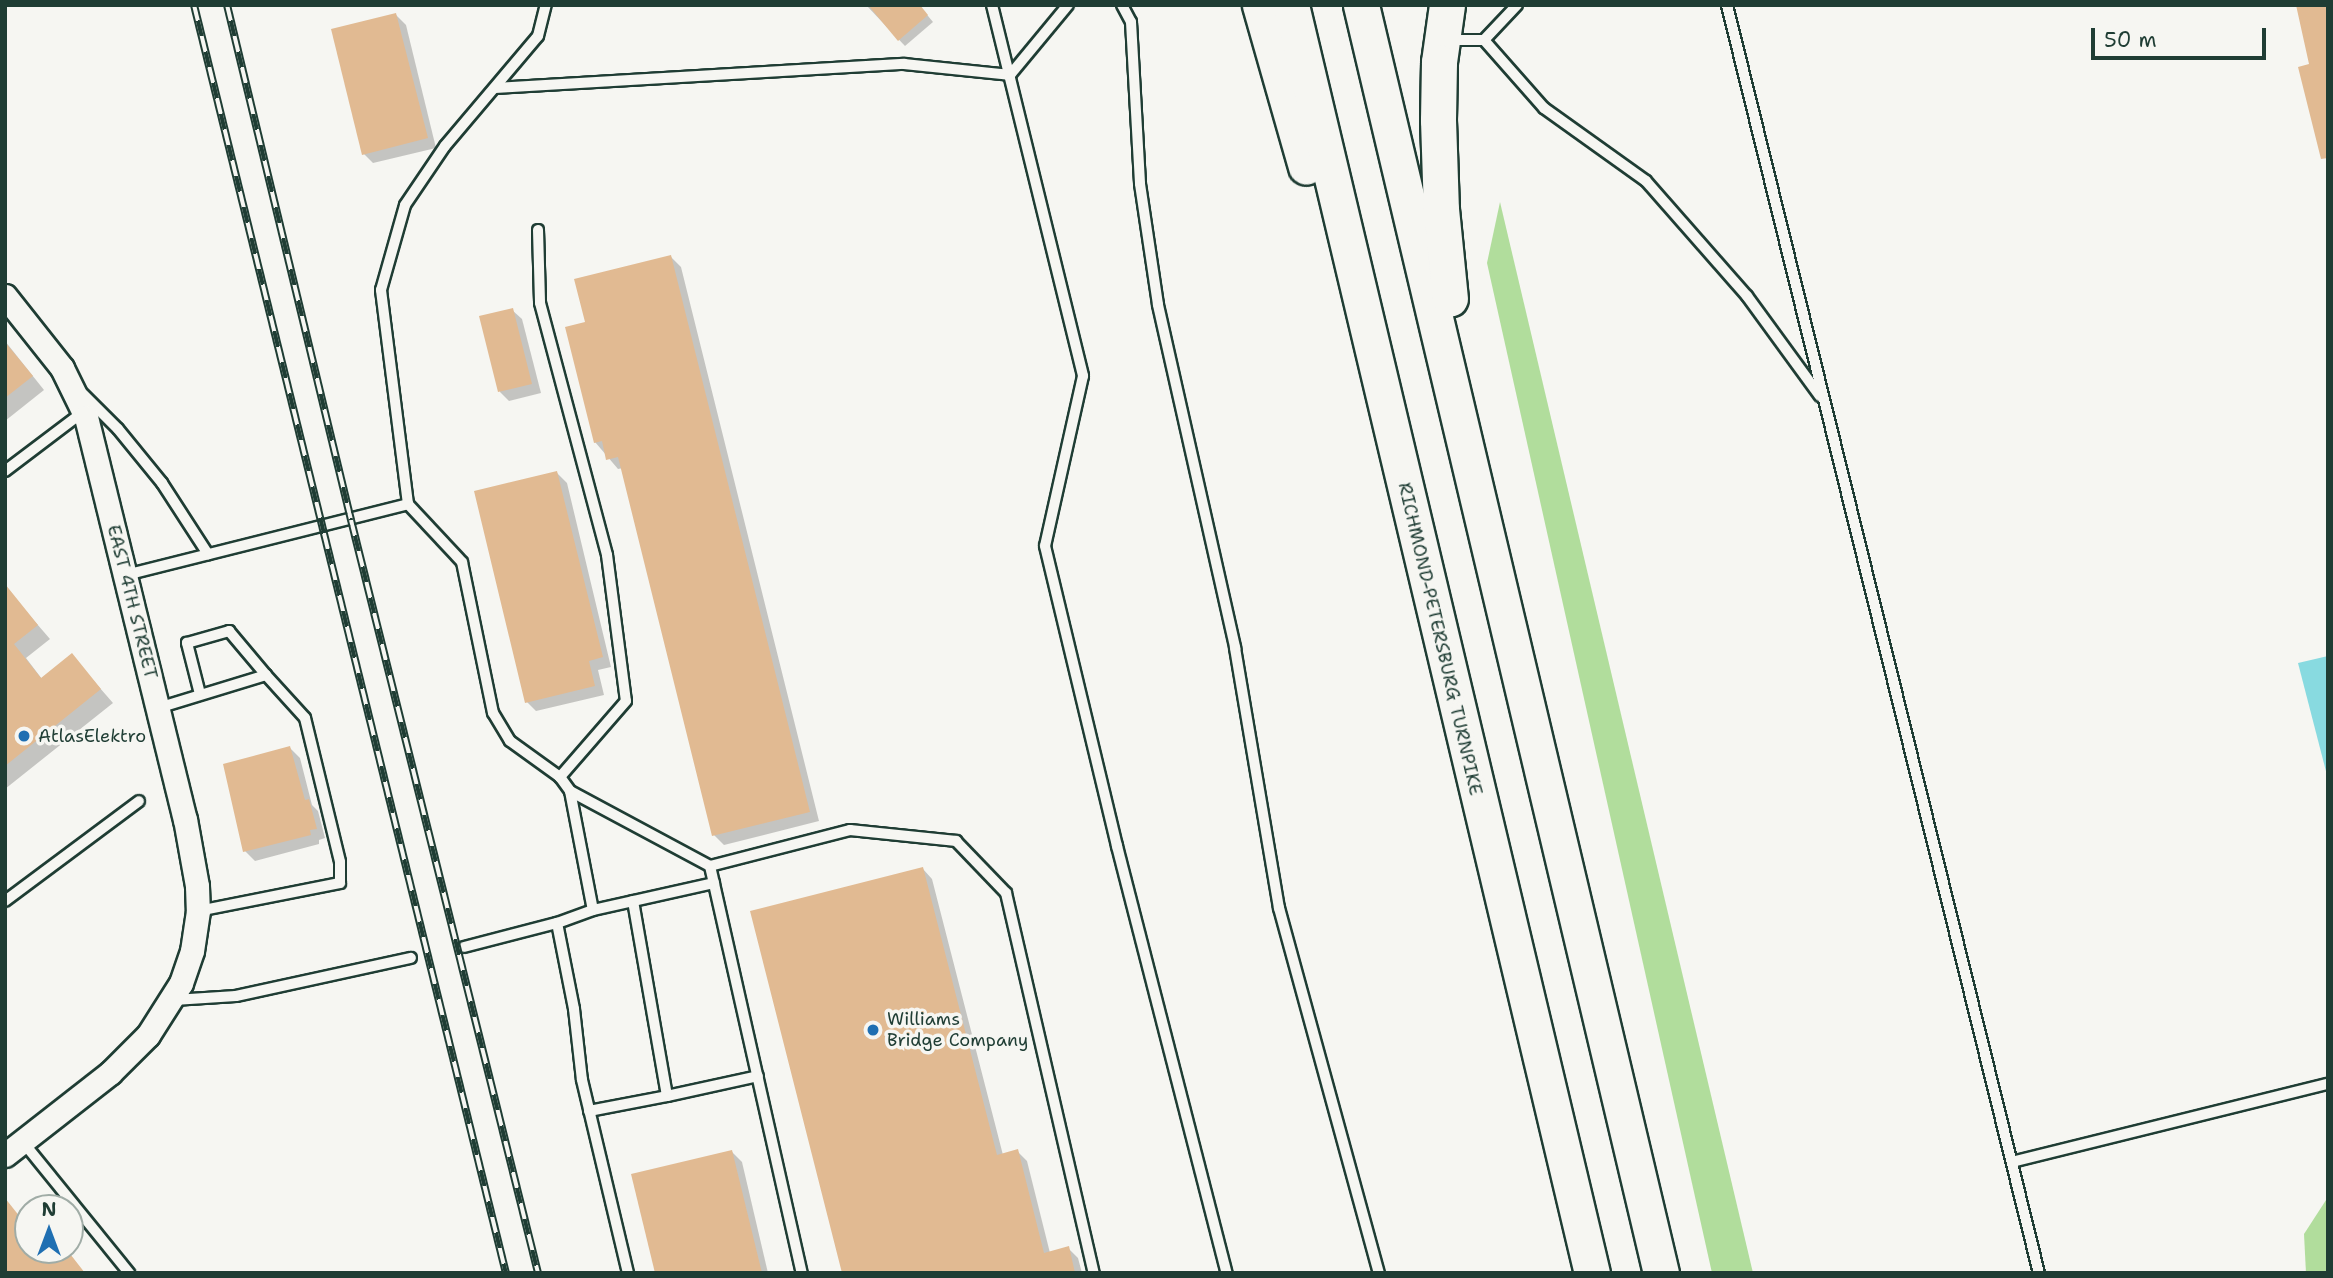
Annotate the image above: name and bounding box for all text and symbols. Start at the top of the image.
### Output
scale bar [2095,14,2270,58]
text: 50 m [2104,26,2157,54]
street label: RICHMOND-PETERSBURG TURNPIKE [1393,480,1487,798]
street label: EAST 4TH STREET [102,523,162,681]
place label: AtlasElektro [38,725,146,747]
marker: AtlasElektro [16,728,32,744]
place label: Williams Bridge Company [887,1009,1028,1052]
marker: Williams Bridge Company [865,1022,881,1038]
north arrow [14,1194,84,1264]
text: N [41,1197,57,1222]

